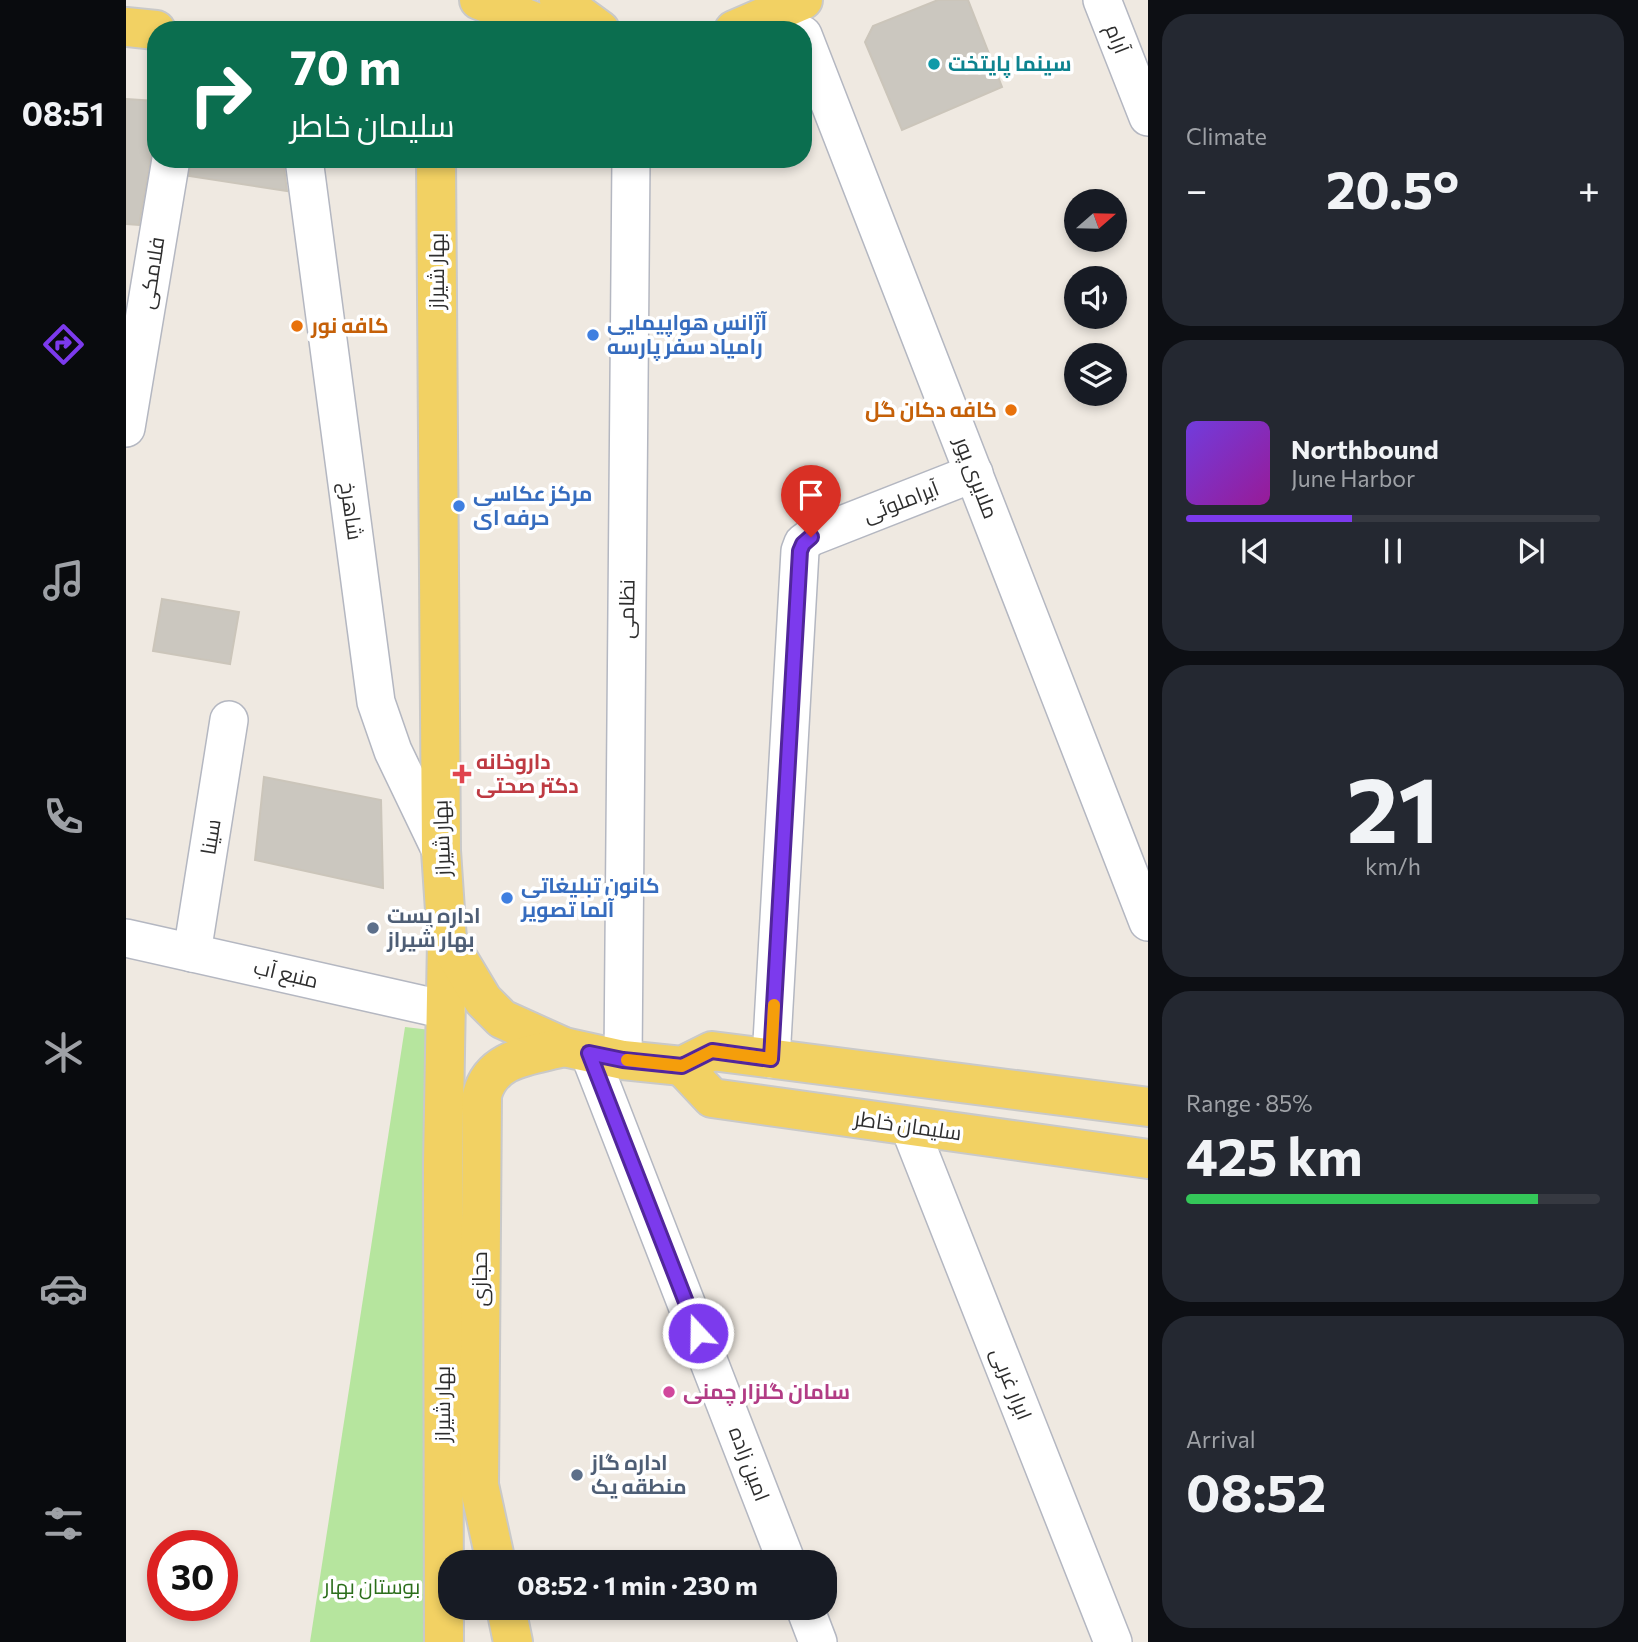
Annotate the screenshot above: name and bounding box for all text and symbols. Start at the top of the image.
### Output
street label: آرام [1098,20,1136,58]
text: 70 m [290,35,401,95]
icon: right [175,49,266,140]
place label: سینما پایتخت [948,50,1072,79]
marker: سینما پایتخت [926,56,942,72]
text: 08:51 [22,93,104,133]
text: سلیمان خاطر [290,104,455,144]
text: Climate [1186,122,1267,150]
text: 20.5° [1326,156,1459,220]
text: − [1186,165,1208,212]
text: + [1578,165,1600,212]
north arrow [1064,189,1127,252]
map controls [1064,189,1127,406]
street label: بهار شیراز [423,233,450,310]
street label: فلامکی [132,235,171,311]
button: sound [1064,266,1127,329]
place label: آژانس هواپیمایی رامیاد سفر پارسه [607,309,768,362]
place label: کافه نور [310,312,389,339]
marker: کافه نور [289,318,305,334]
icon: directions [39,320,88,369]
marker: آژانس هواپیمایی رامیاد سفر پارسه [585,327,601,343]
button: layers [1064,343,1127,406]
place label: کافه دکان گل [865,396,997,422]
marker: کافه دکان گل [1003,402,1019,418]
street label: ملایری پور [947,432,1004,523]
text: Northbound [1291,433,1439,464]
text: June Harbor [1291,464,1415,492]
pin [781,465,841,537]
street label: آیراملوئی [859,475,943,528]
icon: arrive [792,476,830,514]
street label: شاهرخ [333,480,369,542]
place label: مرکز عکاسی حرفه ای [473,480,593,530]
marker: مرکز عکاسی حرفه ای [451,498,467,514]
icon: previous [1236,532,1274,570]
icon: pause [1374,532,1412,570]
icon: next [1512,532,1550,570]
icon: music [39,556,88,605]
street label: نظامی [612,579,641,639]
place label: داروخانه دکتر صحتی [476,748,579,798]
text: 21 [1347,750,1439,862]
marker: داروخانه دکتر صحتی [454,766,470,782]
icon: phone [39,792,88,841]
street label: بهار شیراز [427,799,456,878]
street label: سینا [194,817,225,856]
text: km/h [1365,852,1421,880]
place label: کانون تبلیغاتی آلما تصویر [520,872,660,923]
marker: کانون تبلیغاتی آلما تصویر [499,890,515,906]
place label: اداره پست بهار شیراز [386,902,481,953]
marker: اداره پست بهار شیراز [365,920,381,936]
street label: منبع آب [251,953,321,995]
icon: climate [39,1028,88,1077]
text: Range · 85% [1186,1089,1313,1117]
street label: سلیمان خاطر [852,1104,963,1146]
text: 425 km [1186,1123,1363,1187]
street label: حجازی [466,1252,493,1306]
icon: car [39,1264,88,1313]
position arrow [661,1296,735,1370]
street label: ابرار غربی [985,1344,1038,1424]
street label: بهار شیراز [429,1366,456,1443]
place label: سامان گلزار چمنی [683,1378,850,1407]
marker: سامان گلزار چمنی [661,1384,677,1400]
street label: امین زاده [723,1423,776,1505]
text: Arrival [1186,1425,1256,1453]
place label: اداره گاز منطقه یک [590,1449,687,1499]
text: 08:52 [1186,1459,1326,1523]
marker: اداره گاز منطقه یک [569,1467,585,1483]
icon: filters [39,1499,88,1548]
speed limit sign: 30 [147,1530,238,1621]
text: 08:52 · 1 min · 230 m [517,1569,758,1600]
park label: بوستان بهار [323,1573,420,1600]

